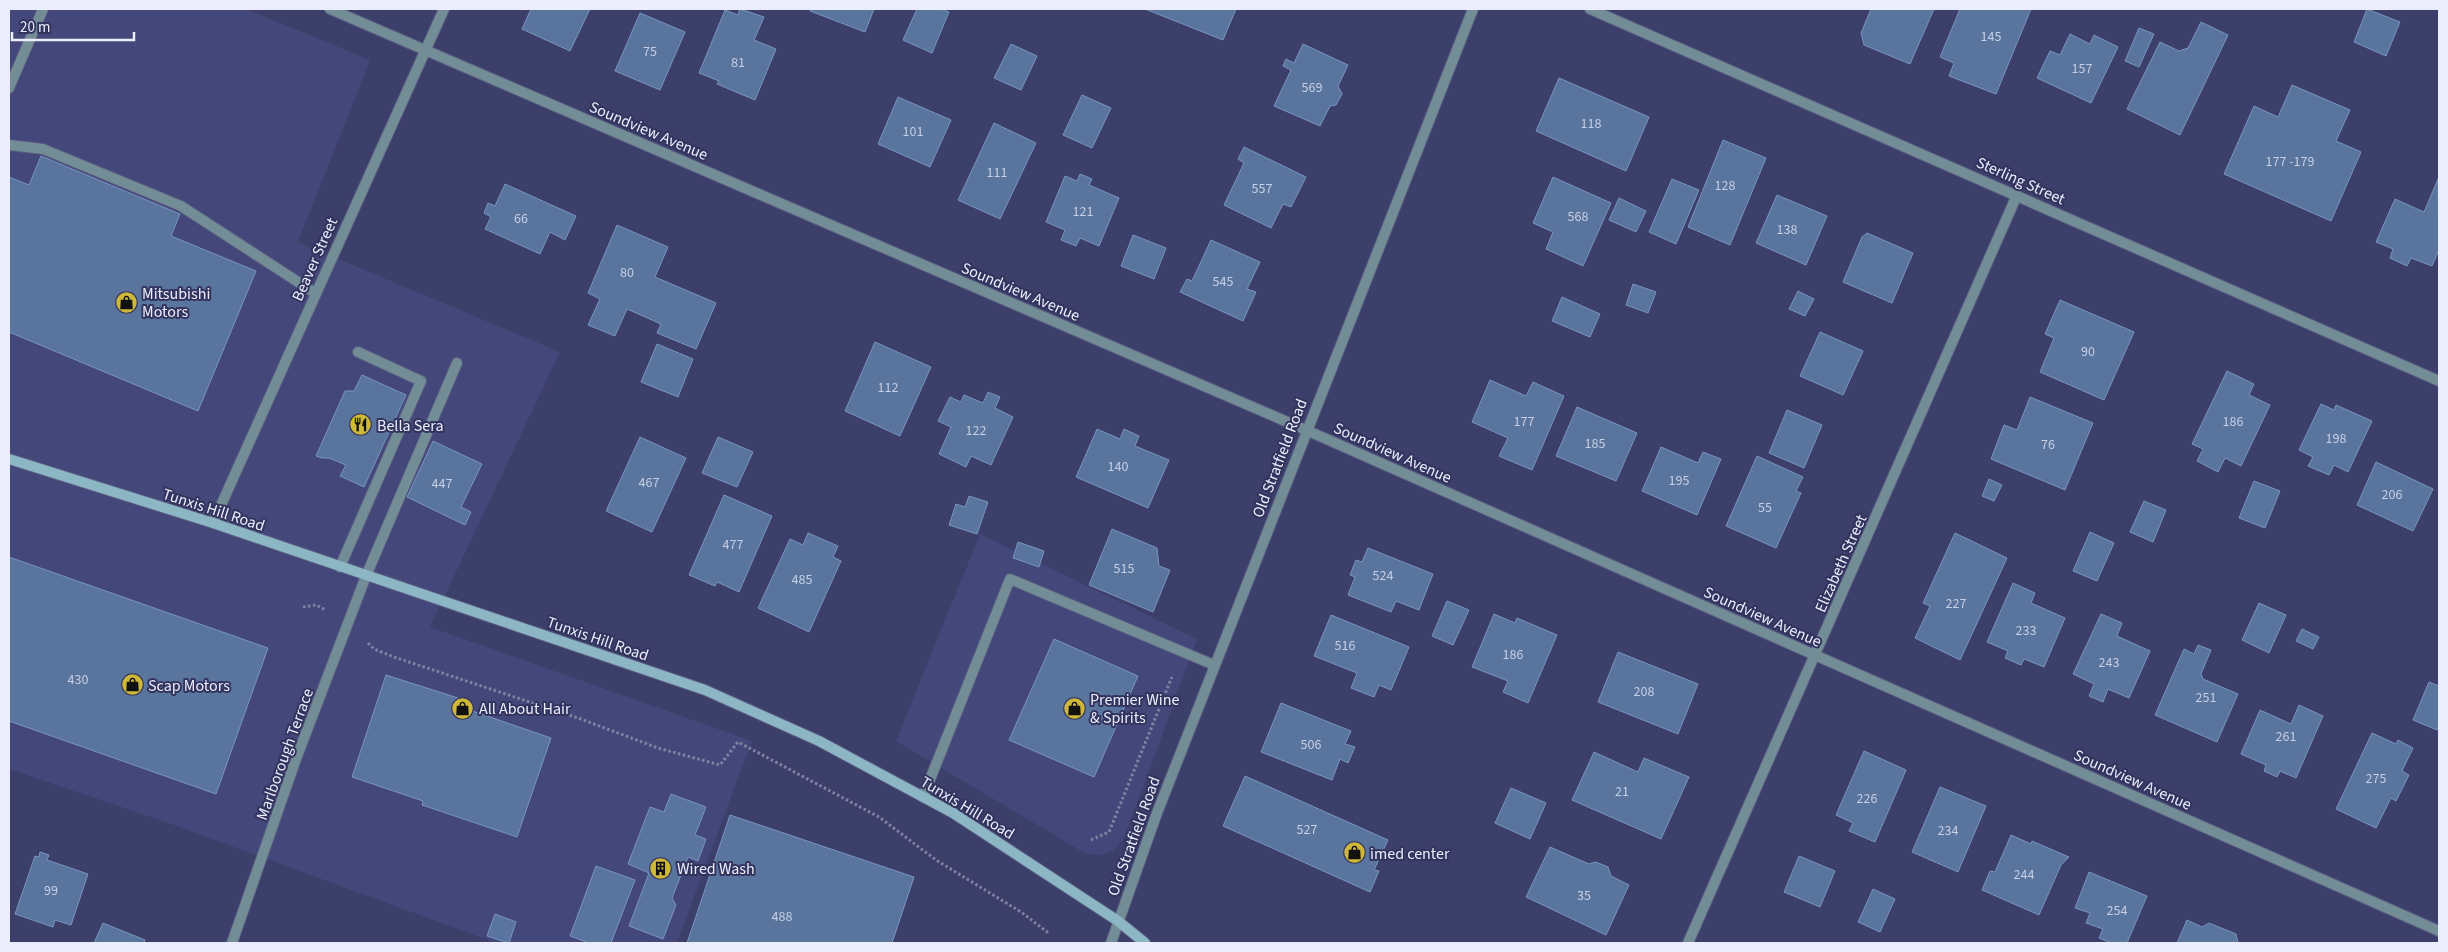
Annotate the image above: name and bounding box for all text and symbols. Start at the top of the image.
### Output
scale bar [12,10,135,42]
text: 20 m [20,17,50,38]
house number: 145 [1981,27,2001,47]
house number: 75 [643,42,657,62]
house number: 81 [731,53,745,73]
house number: 157 [2072,59,2092,79]
house number: 569 [1302,78,1322,98]
street label: Soundview Avenue [586,96,711,166]
house number: 118 [1581,114,1601,134]
house number: 101 [903,122,923,142]
street label: Sterling Street [1973,152,2069,211]
house number: 177 -179 [2266,152,2314,172]
house number: 111 [987,163,1007,183]
house number: 128 [1715,176,1735,196]
house number: 557 [1252,179,1272,199]
house number: 121 [1073,202,1093,222]
house number: 568 [1568,207,1588,227]
house number: 66 [514,209,528,229]
street label: Beaver Street [287,214,343,305]
house number: 138 [1777,220,1797,240]
street label: Soundview Avenue [958,257,1083,327]
house number: 80 [620,263,634,283]
house number: 545 [1213,272,1233,292]
place label: Mitsubishi Motors [142,283,210,323]
shop icon: Mitsubishi Motors [114,290,138,314]
house number: 90 [2081,342,2095,362]
house number: 112 [878,378,898,398]
street label: Old Stratfield Road [1247,396,1313,521]
house number: 177 [1514,412,1534,432]
house number: 186 [2223,412,2243,432]
restaurant icon: Bella Sera [349,413,373,437]
place label: Bella Sera [377,415,444,437]
street label: Soundview Avenue [1330,417,1455,489]
house number: 122 [966,421,986,441]
house number: 198 [2326,429,2346,449]
house number: 185 [1585,434,1605,454]
house number: 76 [2041,435,2055,455]
house number: 140 [1108,457,1128,477]
house number: 195 [1669,471,1689,491]
house number: 467 [639,473,659,493]
house number: 447 [432,474,452,494]
street label: Tunxis Hill Road [160,483,268,537]
house number: 206 [2382,485,2402,505]
house number: 55 [1758,498,1772,518]
street label: Elizabeth Street [1810,510,1873,616]
house number: 477 [723,535,743,555]
house number: 515 [1114,559,1134,579]
house number: 524 [1373,566,1393,586]
house number: 485 [792,570,812,590]
street label: Soundview Avenue [1700,581,1825,653]
house number: 227 [1946,594,1966,614]
street label: Tunxis Hill Road [544,611,652,667]
house number: 233 [2016,621,2036,641]
house number: 516 [1335,636,1355,656]
house number: 186 [1503,645,1523,665]
house number: 243 [2099,653,2119,673]
house number: 430 [68,670,88,690]
shop icon: Scap Motors [120,673,144,697]
place label: Scap Motors [148,675,230,697]
house number: 208 [1634,682,1654,702]
street label: Marlborough Terrace [251,685,319,823]
house number: 251 [2196,688,2216,708]
place label: Premier Wine & Spirits [1090,689,1180,729]
shop icon: All About Hair [451,696,475,720]
shop icon: Premier Wine & Spirits [1062,696,1086,720]
place label: All About Hair [479,698,571,720]
house number: 261 [2276,727,2296,747]
house number: 506 [1301,735,1321,755]
street label: Soundview Avenue [2070,744,2195,816]
house number: 275 [2366,769,2386,789]
street label: Tunxis Hill Road [916,771,1019,845]
street label: Old Stratfield Road [1102,774,1166,899]
house number: 21 [1615,782,1629,802]
house number: 226 [1857,789,1877,809]
house number: 527 [1297,820,1317,840]
house number: 234 [1938,821,1958,841]
shop icon: imed center [1342,841,1366,865]
place label: imed center [1370,843,1450,865]
building icon: Wired Wash [649,856,673,880]
place label: Wired Wash [677,858,755,880]
house number: 244 [2014,865,2034,885]
house number: 99 [44,881,58,901]
house number: 35 [1577,886,1591,906]
house number: 254 [2107,901,2127,921]
house number: 488 [772,907,792,927]

